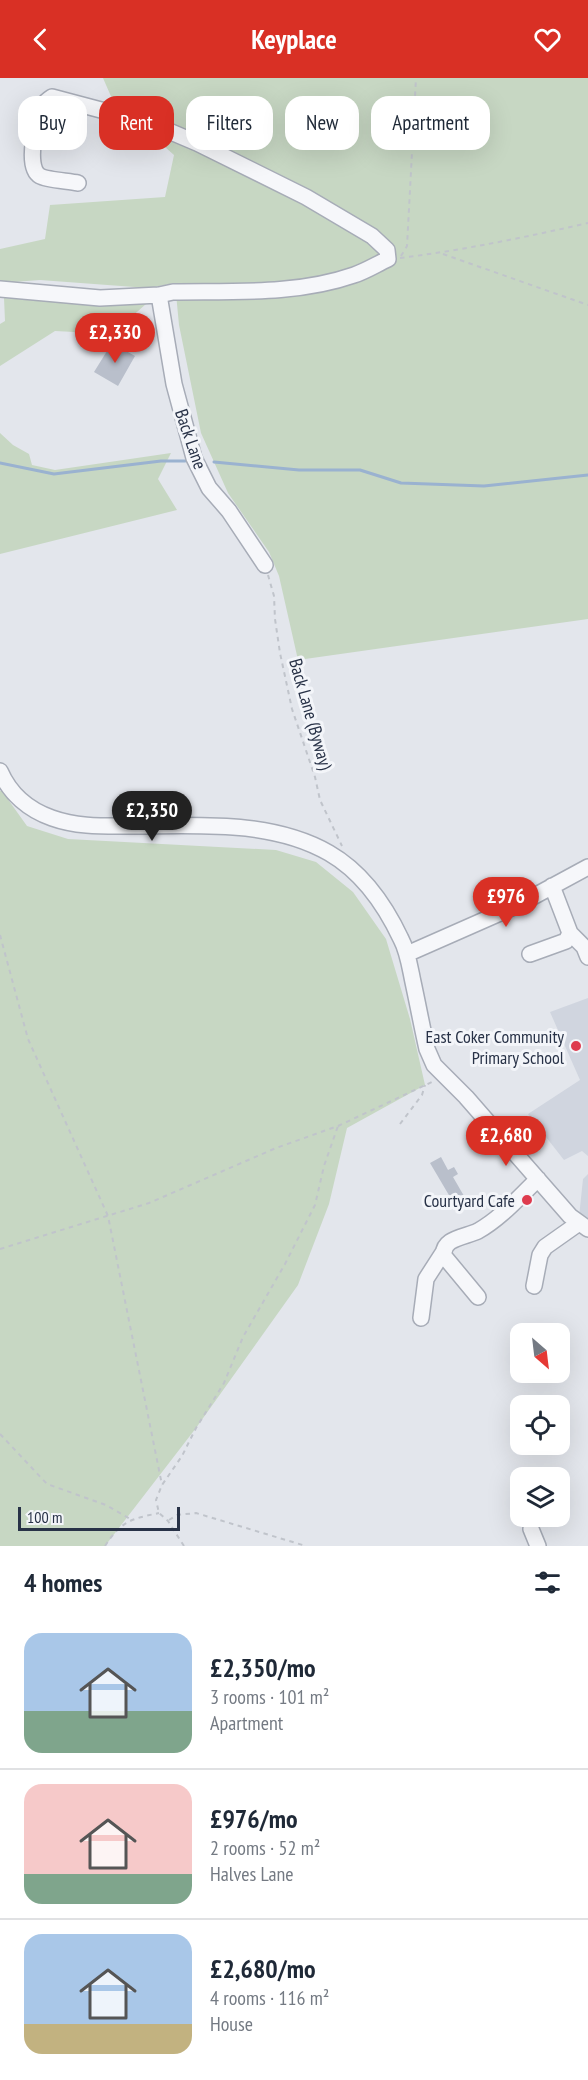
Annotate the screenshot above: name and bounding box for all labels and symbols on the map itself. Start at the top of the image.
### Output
pin: £2,330 [66,313,164,364]
street label: Back Lane [170,406,212,472]
street label: Back Lane (Byway) [284,656,338,773]
pin: £2,350 [103,791,201,842]
pin: £976 [470,877,542,928]
place label: East Coker Community Primary School [426,1025,565,1069]
marker: East Coker Community Primary School [569,1039,583,1053]
pin: £2,680 [457,1116,555,1167]
place label: Courtyard Cafe [424,1189,515,1212]
marker: Courtyard Cafe [520,1193,534,1207]
north arrow [510,1323,570,1383]
scale bar [18,1504,180,1532]

